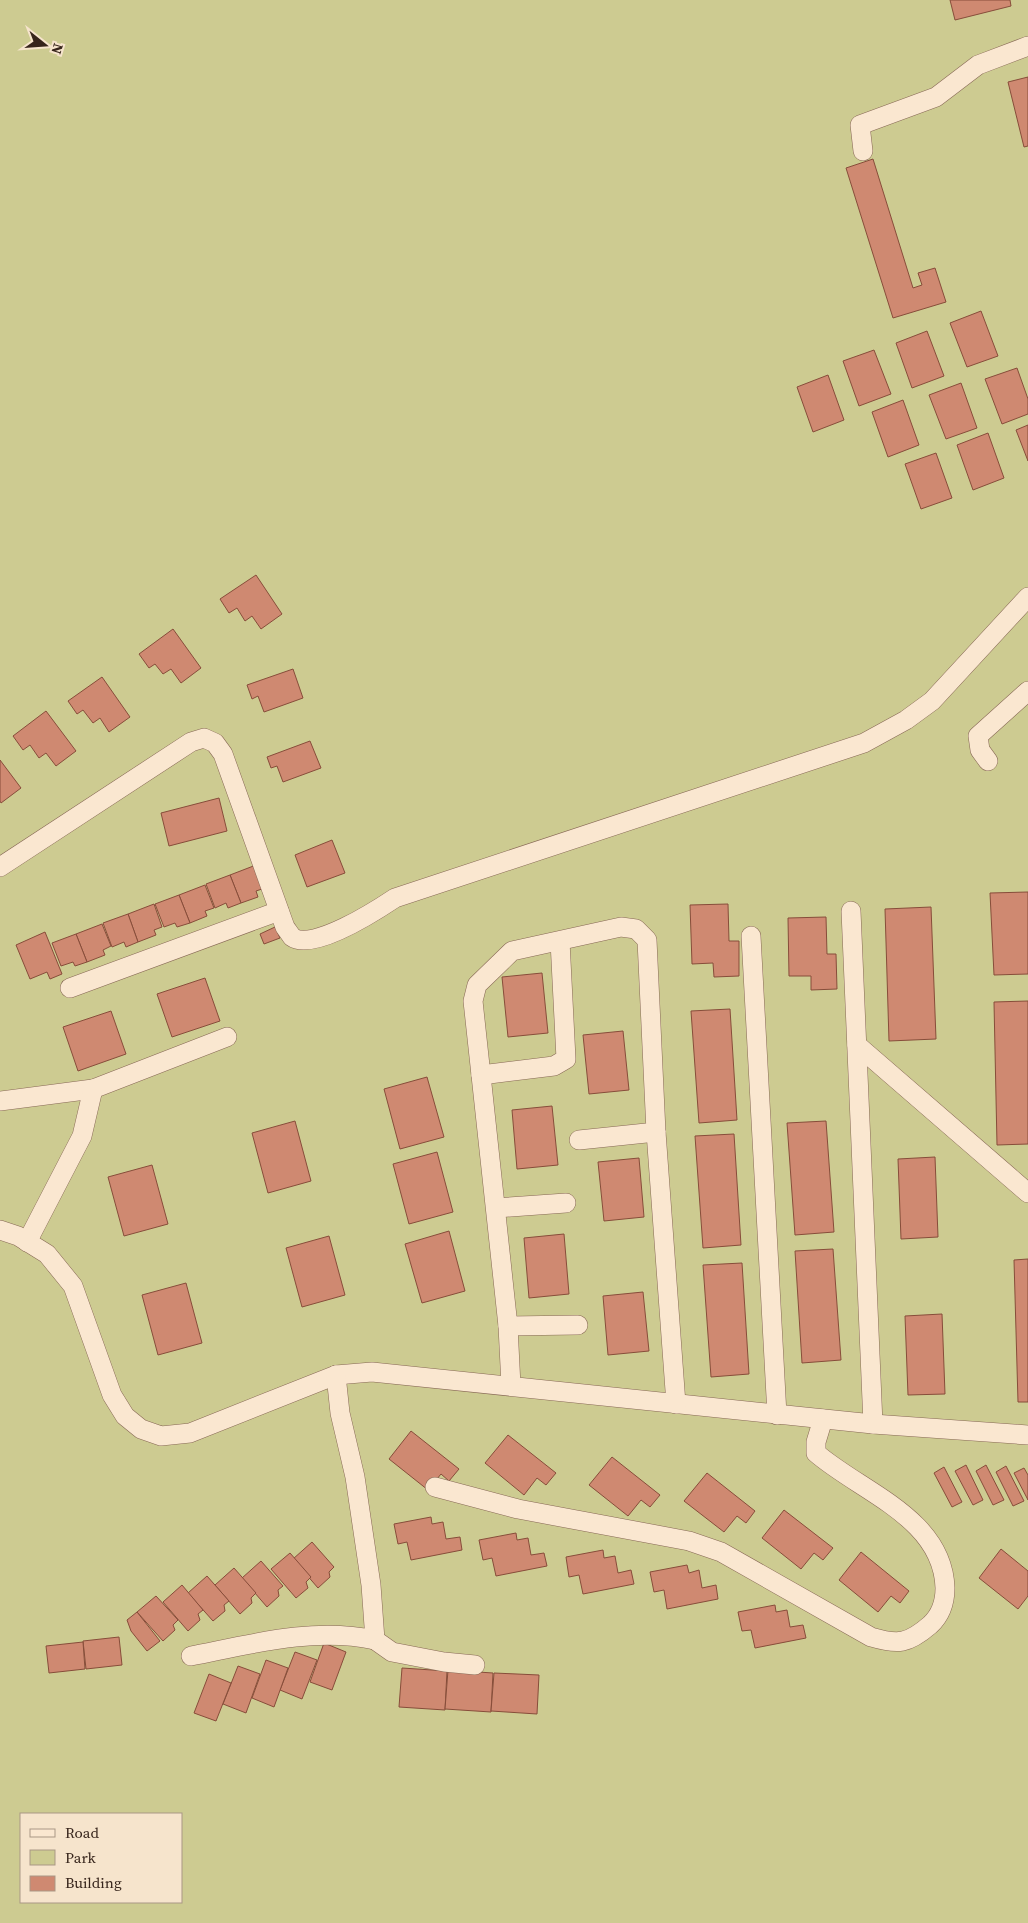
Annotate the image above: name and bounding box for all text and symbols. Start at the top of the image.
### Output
north arrow [20,20,70,70]
text: N [46,41,68,57]
legend [20,1813,182,1903]
text: Road [65,1822,99,1843]
text: Park [65,1847,97,1868]
text: Building [65,1872,122,1893]

